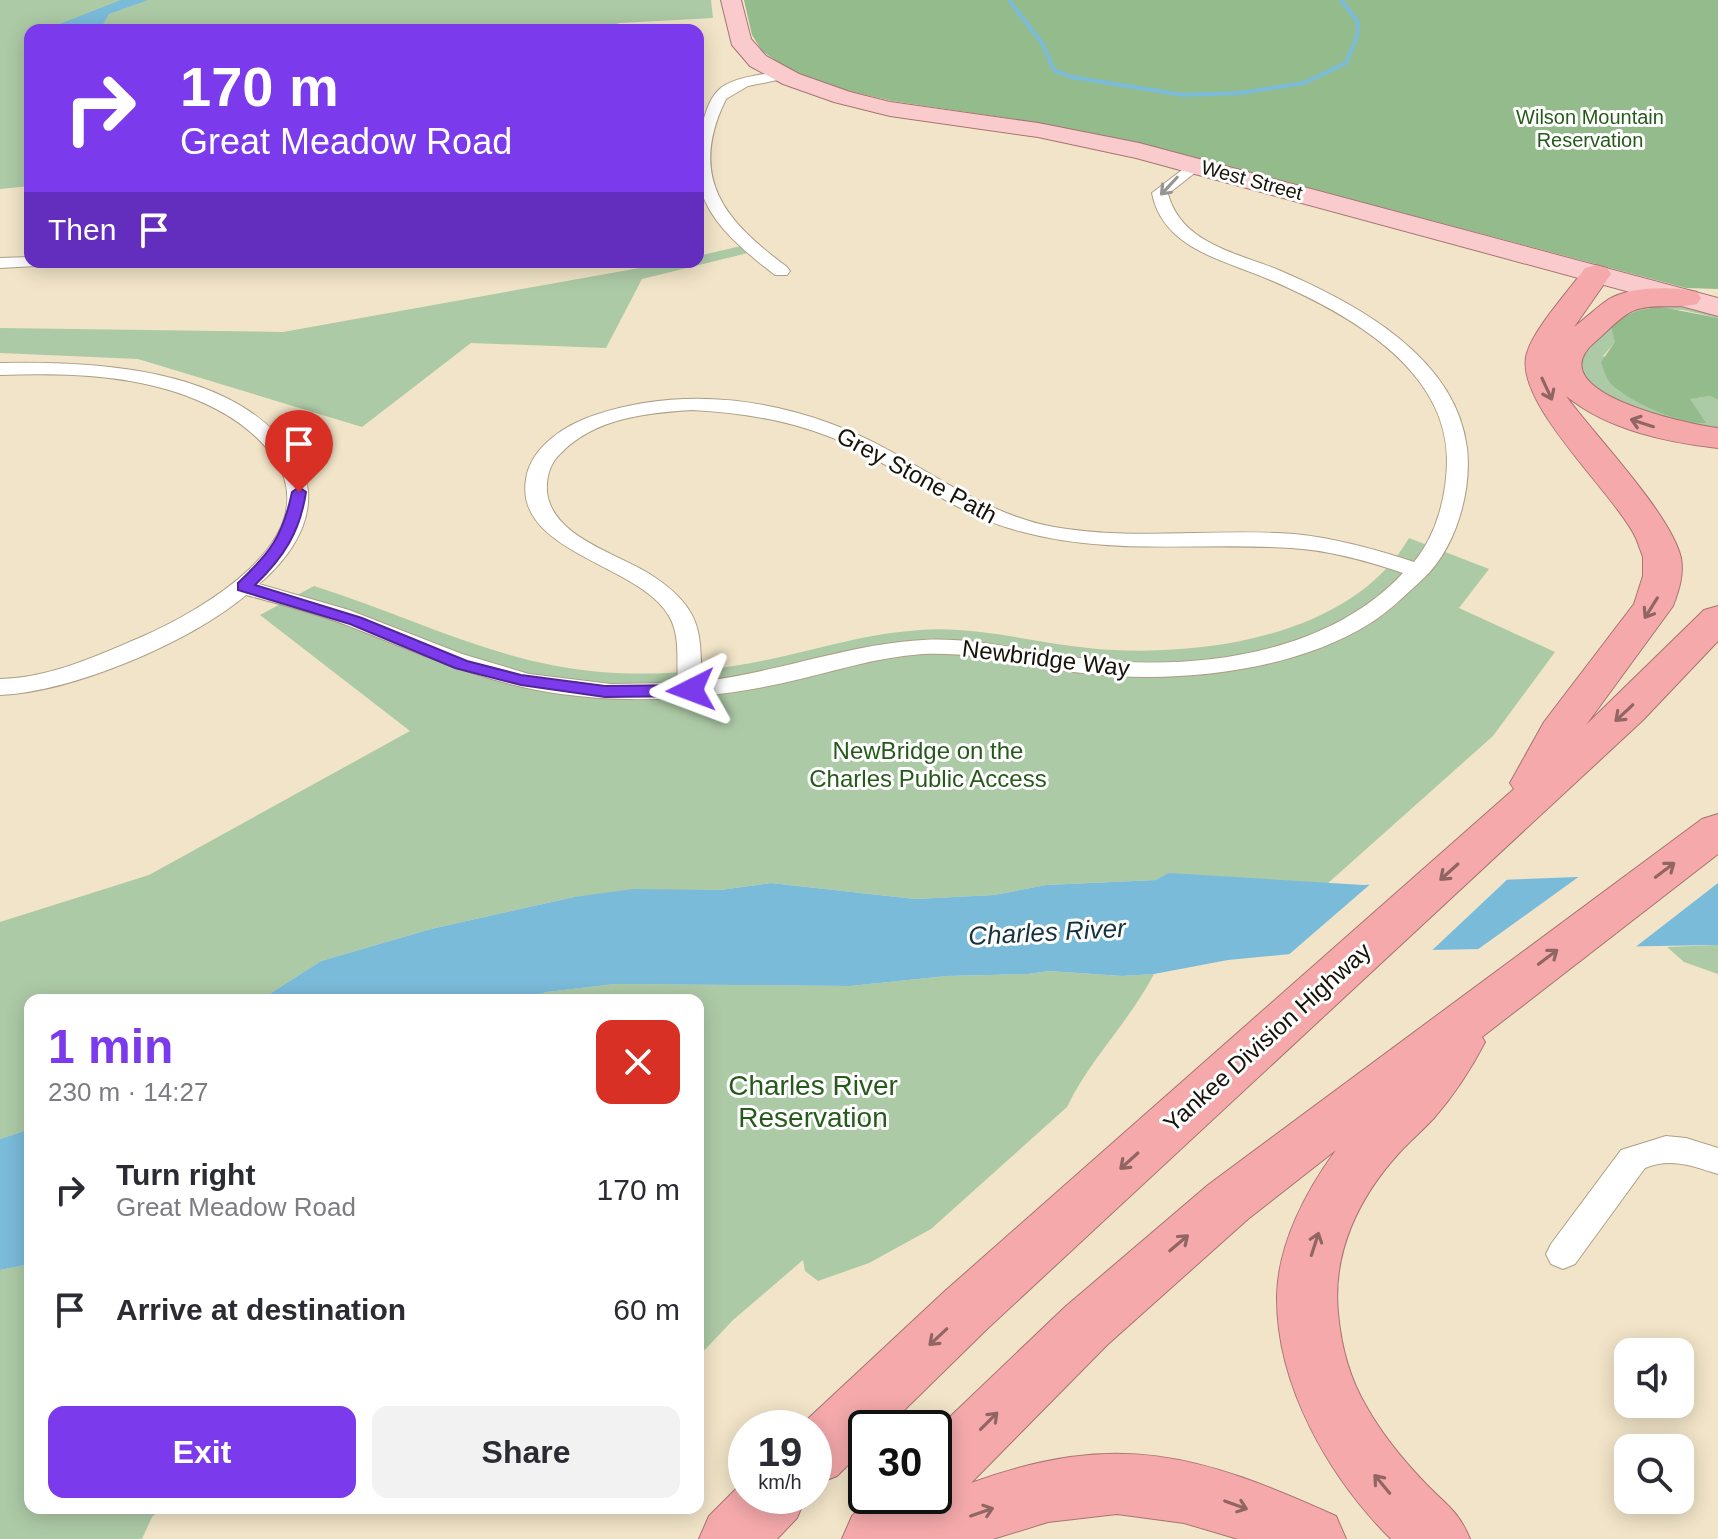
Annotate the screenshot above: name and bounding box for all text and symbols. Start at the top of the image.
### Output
text: 170 m [180,55,339,118]
icon: right [48,56,152,160]
park label: Wilson Mountain Reservation [1516,106,1664,151]
text: Great Meadow Road [180,121,512,162]
street label: West Street [1199,156,1306,204]
one-way arrow [1160,176,1180,196]
icon: arrive [132,208,176,252]
text: Then [48,213,116,246]
one-way arrow [1540,377,1555,401]
pin [265,410,333,492]
one-way arrow [1630,415,1655,430]
street label: Grey Stone Path [832,421,1002,529]
icon: arrive [277,422,321,466]
one-way arrow [1642,596,1658,619]
street label: Newbridge Way [961,634,1131,682]
position arrow [649,648,733,732]
one-way arrow [1615,704,1635,722]
park label: NewBridge on the Charles Public Access [809,737,1047,792]
one-way arrow [1654,861,1675,878]
one-way arrow [1439,863,1459,881]
water label: Charles River [968,913,1128,951]
street label: Yankee Division Highway [1158,937,1376,1137]
one-way arrow [1537,949,1558,966]
text: 1 min [48,1020,173,1073]
button: close [596,1020,680,1104]
park label: Charles River Reservation [728,1070,898,1133]
text: 230 m · 14:27 [48,1077,208,1107]
one-way arrow [1120,1152,1140,1170]
text: Turn right [116,1158,255,1191]
icon: right [48,1168,92,1212]
text: 170 m [597,1173,680,1206]
text: Great Meadow Road [116,1192,356,1222]
one-way arrow [1309,1231,1324,1256]
one-way arrow [1168,1234,1189,1252]
icon: arrive [48,1288,92,1332]
text: Arrive at destination [116,1293,406,1326]
text: 60 m [613,1293,680,1326]
one-way arrow [928,1327,948,1346]
map controls [1614,1338,1694,1514]
button: sound [1614,1338,1694,1418]
button: Exit [48,1406,356,1498]
button: Share [372,1406,680,1498]
speed limit sign: 30 [848,1410,952,1514]
one-way arrow [979,1411,999,1430]
text: 19 [758,1430,802,1474]
button: search [1614,1434,1694,1514]
text: km/h [758,1471,802,1493]
one-way arrow [1373,1474,1391,1494]
one-way arrow [1223,1498,1248,1513]
one-way arrow [969,1503,994,1518]

